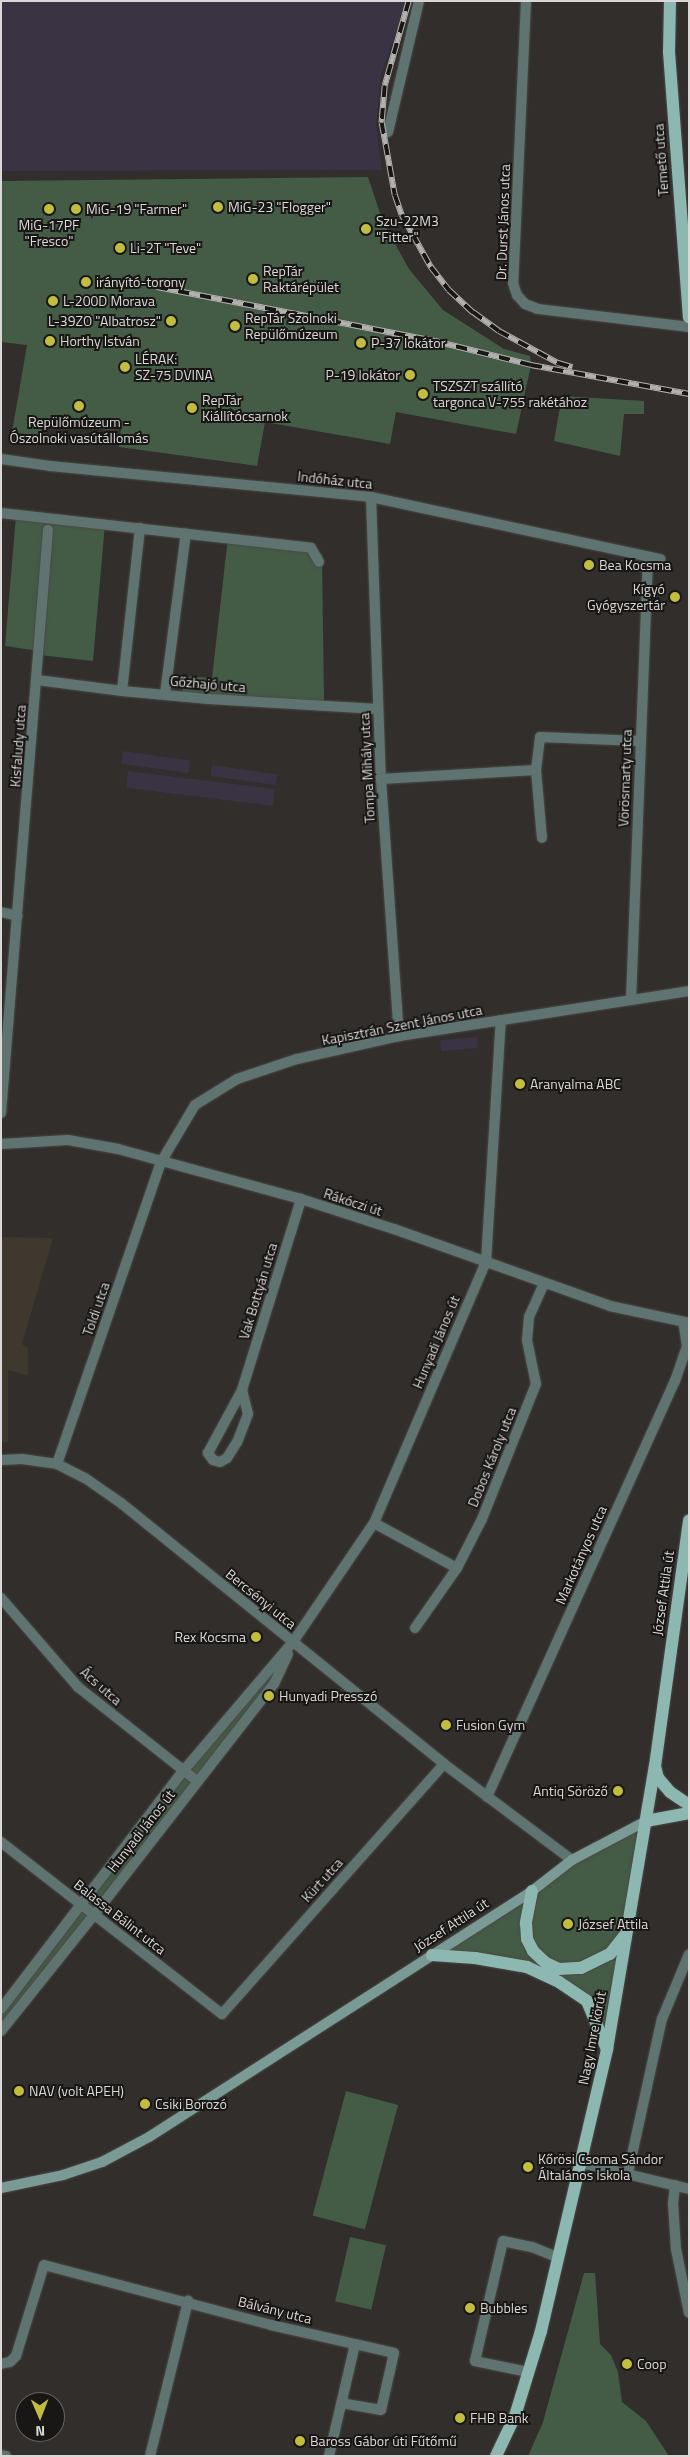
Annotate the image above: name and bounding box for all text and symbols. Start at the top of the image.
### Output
street label: Temető utca [650,123,672,197]
street label: Dr. Durst János utca [493,164,513,280]
place label: MiG-23 "Flogger" [228,199,331,215]
place label: MiG-19 "Farmer" [86,201,187,217]
marker: MiG-23 "Flogger" [212,201,224,213]
marker: MiG-17PF "Fresco" [43,203,55,215]
marker: MiG-19 "Farmer" [70,203,82,215]
place label: Szu-22M3 "Fitter" [376,213,439,246]
place label: MiG-17PF "Fresco" [19,217,79,250]
marker: Szu-22M3 "Fitter" [360,223,372,235]
place label: Li-2T "Teve" [130,240,201,256]
marker: Li-2T "Teve" [114,242,126,254]
place label: RepTár Raktárépület [263,263,339,296]
marker: RepTár Raktárépület [247,273,259,285]
place label: irányító-torony [96,274,185,290]
marker: irányító-torony [80,276,92,288]
place label: L-200D Morava [63,293,155,309]
marker: L-200D Morava [47,295,59,307]
place label: RepTár Szolnoki Repülőmúzeum [245,310,338,342]
place label: L-39ZO "Albatrosz" [48,313,161,329]
marker: L-39ZO "Albatrosz" [165,315,177,327]
marker: RepTár Szolnoki Repülőmúzeum [229,320,241,332]
place label: Horthy István [60,333,140,349]
marker: Horthy István [44,335,56,347]
place label: P-37 lokátor [371,335,446,351]
marker: P-37 lokátor [355,337,367,349]
place label: LÉRAK: SZ-75 DVINA [135,351,213,384]
marker: LÉRAK: SZ-75 DVINA [119,361,131,373]
place label: P-19 lokátor [325,367,400,383]
marker: P-19 lokátor [404,369,416,381]
place label: TSZSZT szállító targonca V-755 rakétához [433,378,587,411]
marker: TSZSZT szállító targonca V-755 rakétához [417,388,429,400]
place label: RepTár Kiállítócsarnok [202,392,288,424]
marker: Repülőmúzeum - Ószolnoki vasútállomás [73,400,85,412]
marker: RepTár Kiállítócsarnok [186,402,198,414]
place label: Repülőmúzeum - Ószolnoki vasútállomás [9,414,149,447]
street label: Indóház utca [297,468,373,492]
place label: Bea Kocsma [599,557,671,573]
marker: Bea Kocsma [583,559,595,571]
place label: Kígyó Gyógyszertár [587,581,665,614]
marker: Kígyó Gyógyszertár [669,591,681,603]
street label: Gőzhajó utca [169,672,247,696]
street label: Kisfaludy utca [7,704,29,788]
street label: Tompa Mihály utca [356,712,378,824]
street label: Vörösmarty utca [615,729,635,827]
street label: Kapisztrán Szent János utca [320,1001,484,1049]
place label: Aranyalma ABC [530,1076,621,1092]
marker: Aranyalma ABC [514,1078,526,1090]
street label: Rákóczi út [322,1185,384,1219]
street label: Vak Bottyán utca [235,1241,281,1341]
street label: Toldi utca [79,1280,113,1338]
street label: Hunyadi János út [409,1293,463,1391]
street label: Dobos Károly utca [464,1405,520,1509]
street label: Markotányos utca [552,1503,610,1607]
street label: József Attila út [649,1549,677,1637]
street label: Bercsényi utca [222,1565,300,1633]
place label: Rex Kocsma [175,1629,246,1645]
marker: Rex Kocsma [250,1631,262,1643]
street label: Ács utca [77,1663,125,1709]
place label: Hunyadi Presszó [279,1688,377,1704]
marker: Hunyadi Presszó [263,1690,275,1702]
place label: Fusion Gym [456,1717,525,1733]
marker: Fusion Gym [440,1719,452,1731]
place label: Antiq Söröző [533,1783,608,1799]
marker: Antiq Söröző [612,1785,624,1797]
street label: Hunyadi János út [104,1787,178,1875]
street label: Kürt utca [298,1854,346,1906]
street label: Balassa Bálint utca [71,1876,169,1958]
street label: József Attila út [410,1895,492,1955]
place label: József Attila [578,1916,648,1932]
marker: József Attila [562,1918,574,1930]
street label: Nagy Imre körút [575,1990,609,2086]
place label: NAV (volt APEH) [29,2083,124,2099]
marker: NAV (volt APEH) [13,2085,25,2097]
place label: Csiki Borozó [155,2096,227,2112]
marker: Csiki Borozó [139,2098,151,2110]
place label: Kőrösi Csoma Sándor Általános Iskola [538,2151,663,2184]
marker: Kőrösi Csoma Sándor Általános Iskola [522,2161,534,2173]
street label: Bálvány utca [236,2293,314,2327]
place label: Bubbles [480,2300,528,2316]
marker: Bubbles [464,2302,476,2314]
place label: Coop [637,2356,667,2372]
marker: Coop [621,2358,633,2370]
north arrow [15,2392,65,2442]
place label: FHB Bank [470,2410,528,2426]
marker: FHB Bank [454,2412,466,2424]
text: N [35,2421,45,2442]
place label: Baross Gábor úti Fűtőmű [310,2433,457,2449]
marker: Baross Gábor úti Fűtőmű [294,2435,306,2447]

